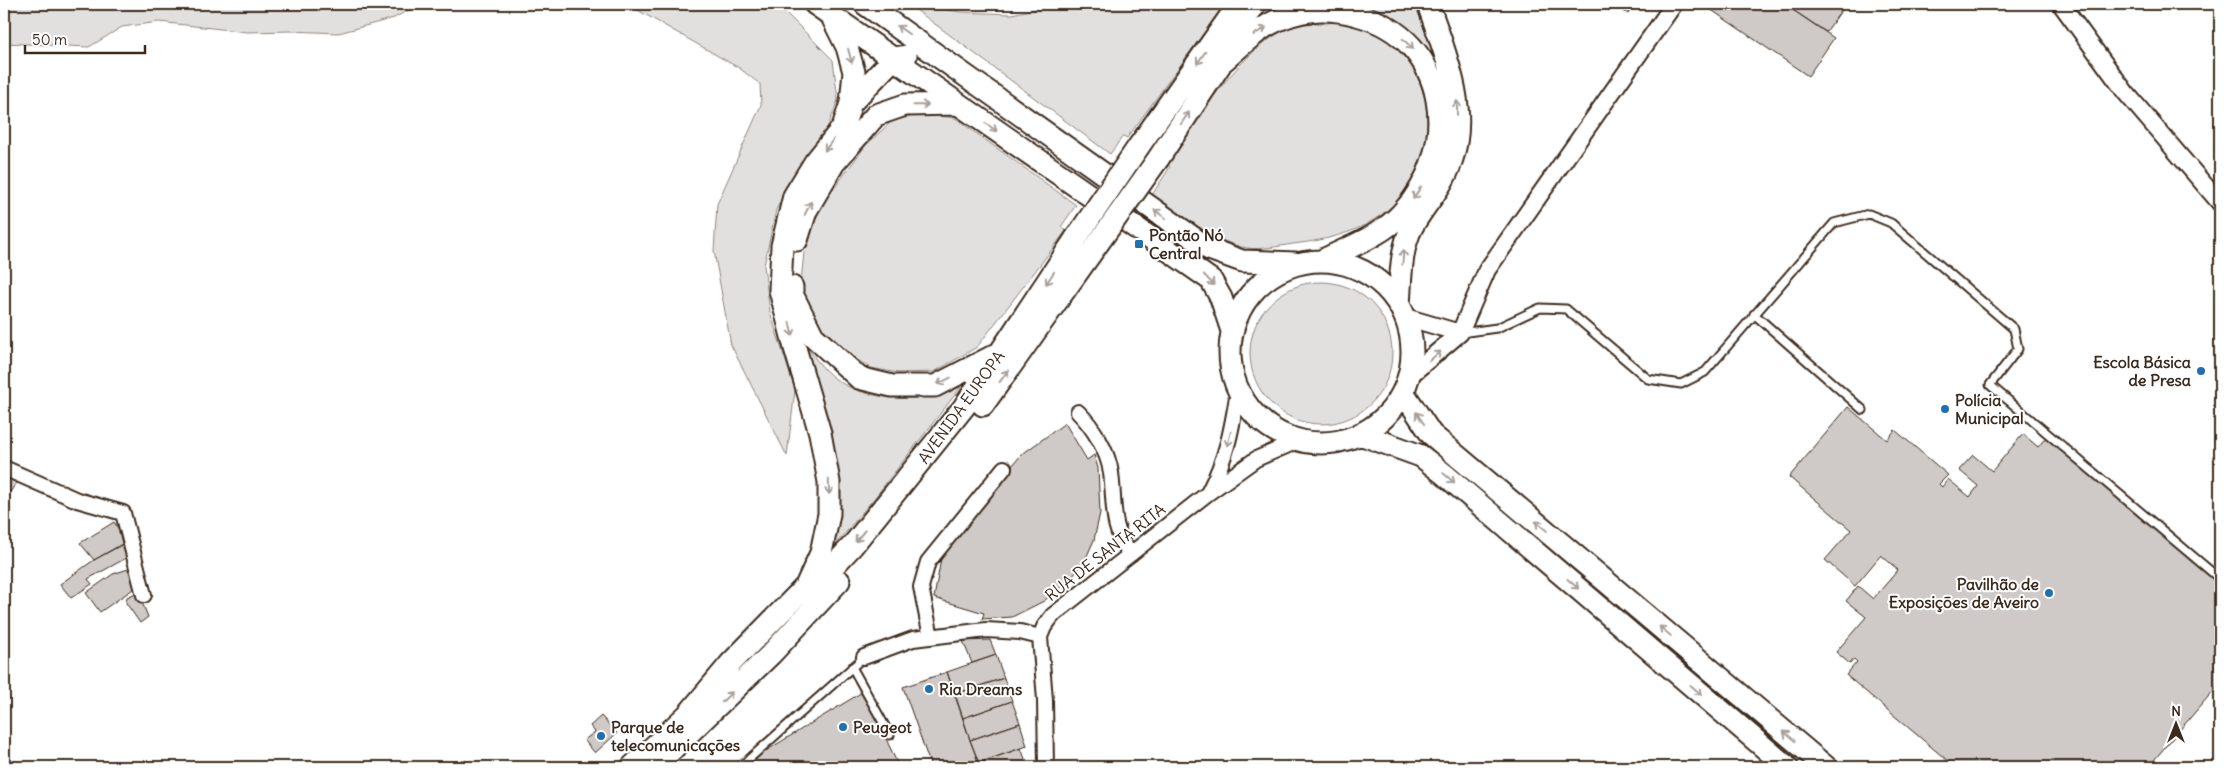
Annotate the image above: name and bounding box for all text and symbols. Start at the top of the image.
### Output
scale bar [25,22,145,54]
one-way arrow [896,25,910,35]
one-way arrow [1252,26,1267,36]
text: 50 m [32,30,67,49]
one-way arrow [1402,38,1415,50]
one-way arrow [845,48,855,64]
one-way arrow [1196,51,1206,65]
one-way arrow [913,100,929,109]
one-way arrow [1452,100,1462,116]
one-way arrow [1180,111,1190,125]
one-way arrow [983,122,997,132]
one-way arrow [823,138,834,151]
one-way arrow [1411,186,1421,200]
one-way arrow [804,201,814,216]
one-way arrow [1153,209,1167,219]
place label: Pontão Nó Central [1149,225,1224,263]
marker: Pontão Nó Central [1133,238,1145,250]
one-way arrow [1399,249,1408,265]
one-way arrow [1044,271,1054,285]
one-way arrow [1203,274,1215,286]
one-way arrow [787,321,796,337]
street label: AVENIDA EUROPA [913,347,1009,467]
one-way arrow [1428,351,1441,362]
place label: Escola Básica de Presa [2093,352,2191,390]
marker: Escola Básica de Presa [2195,365,2207,377]
one-way arrow [999,370,1010,383]
one-way arrow [937,377,952,386]
place label: Polícia Municipal [1955,390,2024,429]
marker: Polícia Municipal [1939,403,1951,415]
one-way arrow [1415,411,1425,425]
one-way arrow [1224,430,1233,446]
one-way arrow [1443,473,1456,484]
one-way arrow [824,479,833,495]
street label: RUA DE SANTA RITA [1041,499,1169,605]
one-way arrow [1535,520,1548,531]
one-way arrow [855,529,866,542]
place label: Pavilhão de Exposições de Aveiro [1889,574,2039,613]
one-way arrow [1566,578,1579,589]
marker: Pavilhão de Exposições de Aveiro [2043,587,2055,599]
one-way arrow [1659,625,1672,636]
place label: Ria Dreams [939,679,1022,699]
marker: Ria Dreams [923,683,935,695]
one-way arrow [1690,684,1703,695]
one-way arrow [721,691,734,703]
north arrow [2152,698,2202,748]
text: N [2171,702,2181,720]
place label: Parque de telecomunicações [611,717,740,756]
place label: Peugeot [853,717,912,738]
marker: Peugeot [837,721,849,733]
marker: Parque de telecomunicações [595,730,607,742]
one-way arrow [1782,730,1795,741]

